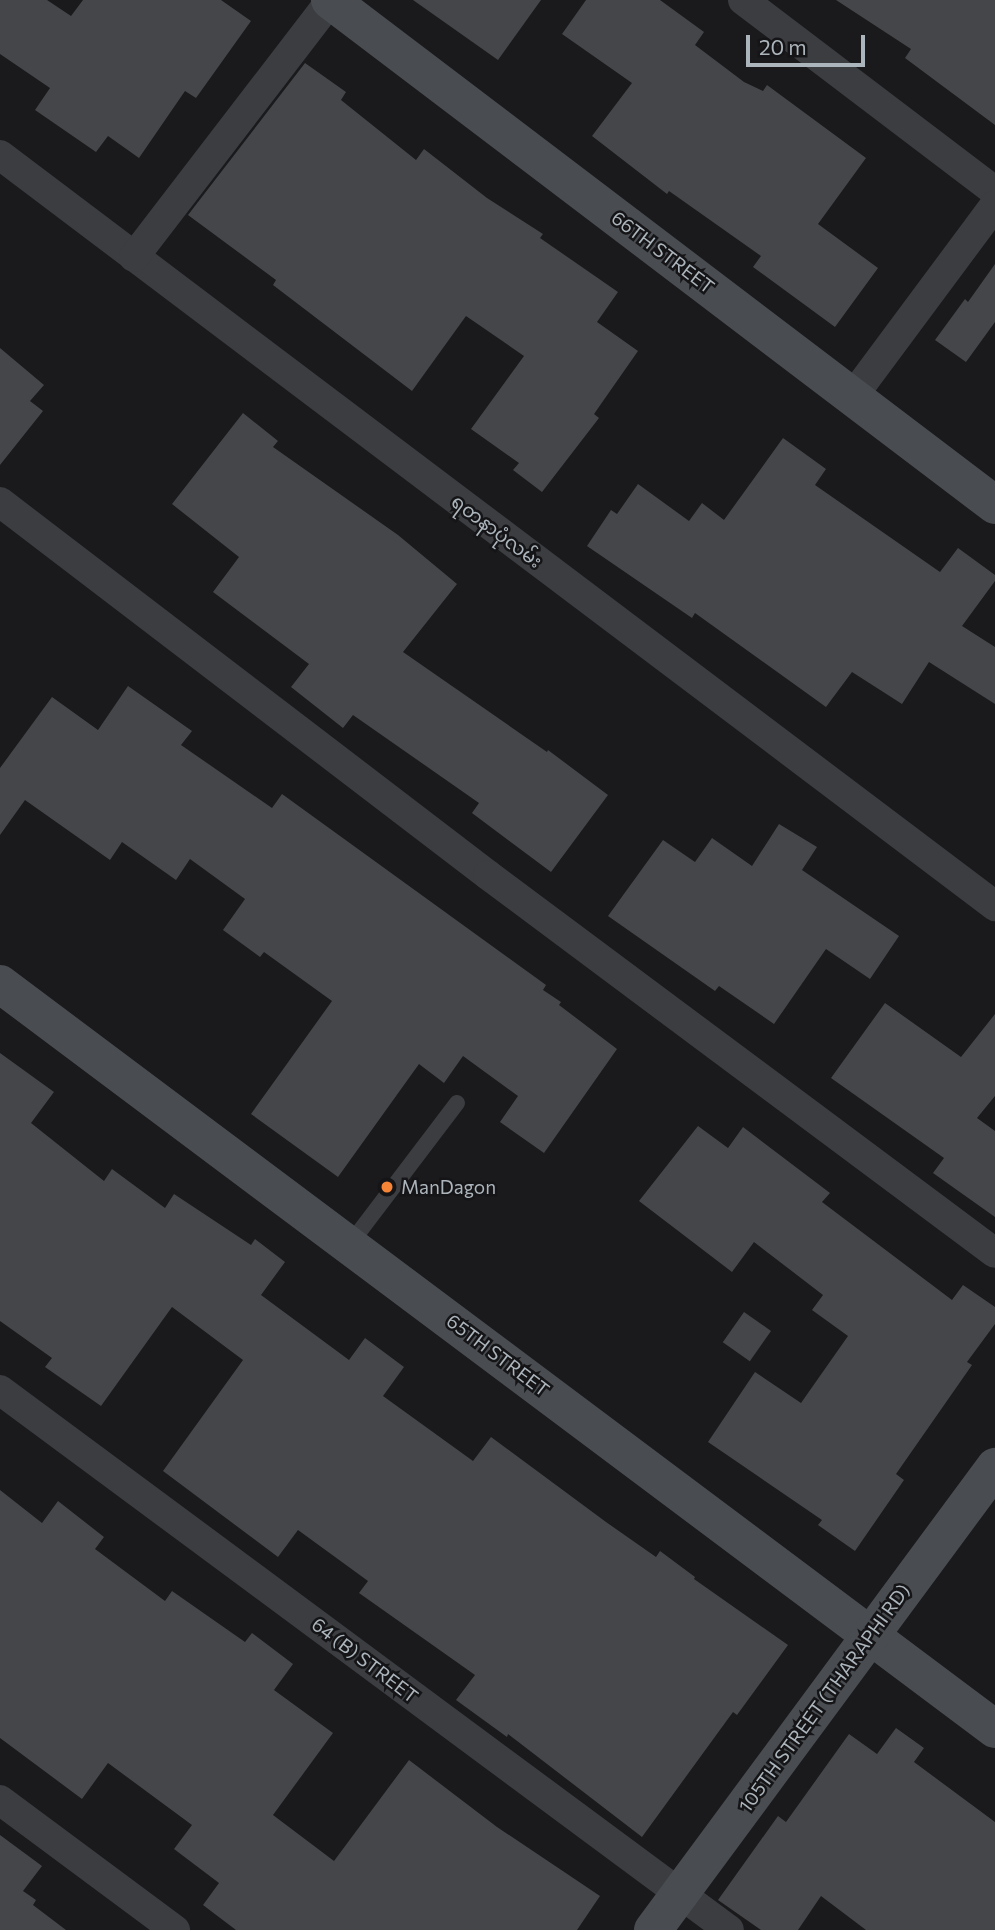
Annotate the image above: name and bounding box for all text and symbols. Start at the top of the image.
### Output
scale bar [750,21,869,65]
text: 20 m [759,34,807,59]
street label: 66TH STREET [607,206,719,298]
street label: ရတနာပုံလမ်း [447,490,547,572]
place label: ManDagon [401,1176,496,1198]
marker: ManDagon [379,1179,395,1195]
street label: 65TH STREET [442,1309,554,1401]
street label: 105TH STREET (THARAPHI RD) [734,1580,914,1816]
street label: 64 (B) STREET [307,1613,423,1707]

